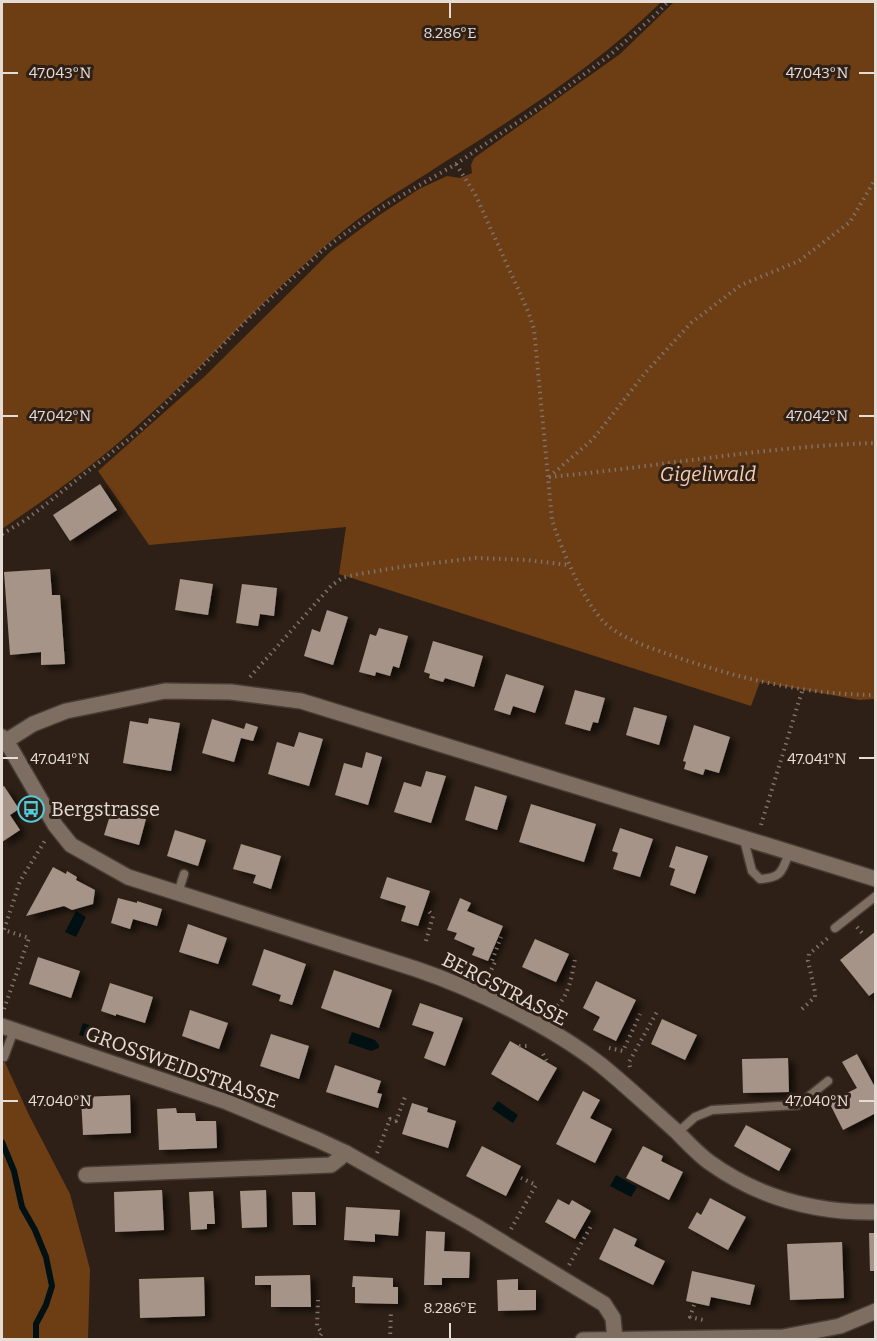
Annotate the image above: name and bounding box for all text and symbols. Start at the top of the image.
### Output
text: 8.286°E [423,24,477,42]
text: 47.043°N [29,64,91,82]
text: 47.043°N [786,64,848,82]
text: 47.042°N [29,407,91,425]
text: 47.042°N [786,407,848,425]
park label: Gigeliwald [660,462,756,486]
text: 47.041°N [30,750,90,768]
text: 47.041°N [787,750,847,768]
bus stop icon: Bergstrasse [16,794,46,824]
place label: Bergstrasse [51,797,160,821]
street label: BERGSTRASSE [438,947,572,1031]
street label: GROSSWEIDSTRASSE [82,1021,282,1113]
text: 47.040°N [28,1092,92,1110]
text: 47.040°N [785,1092,849,1110]
text: 8.286°E [423,1299,477,1317]

